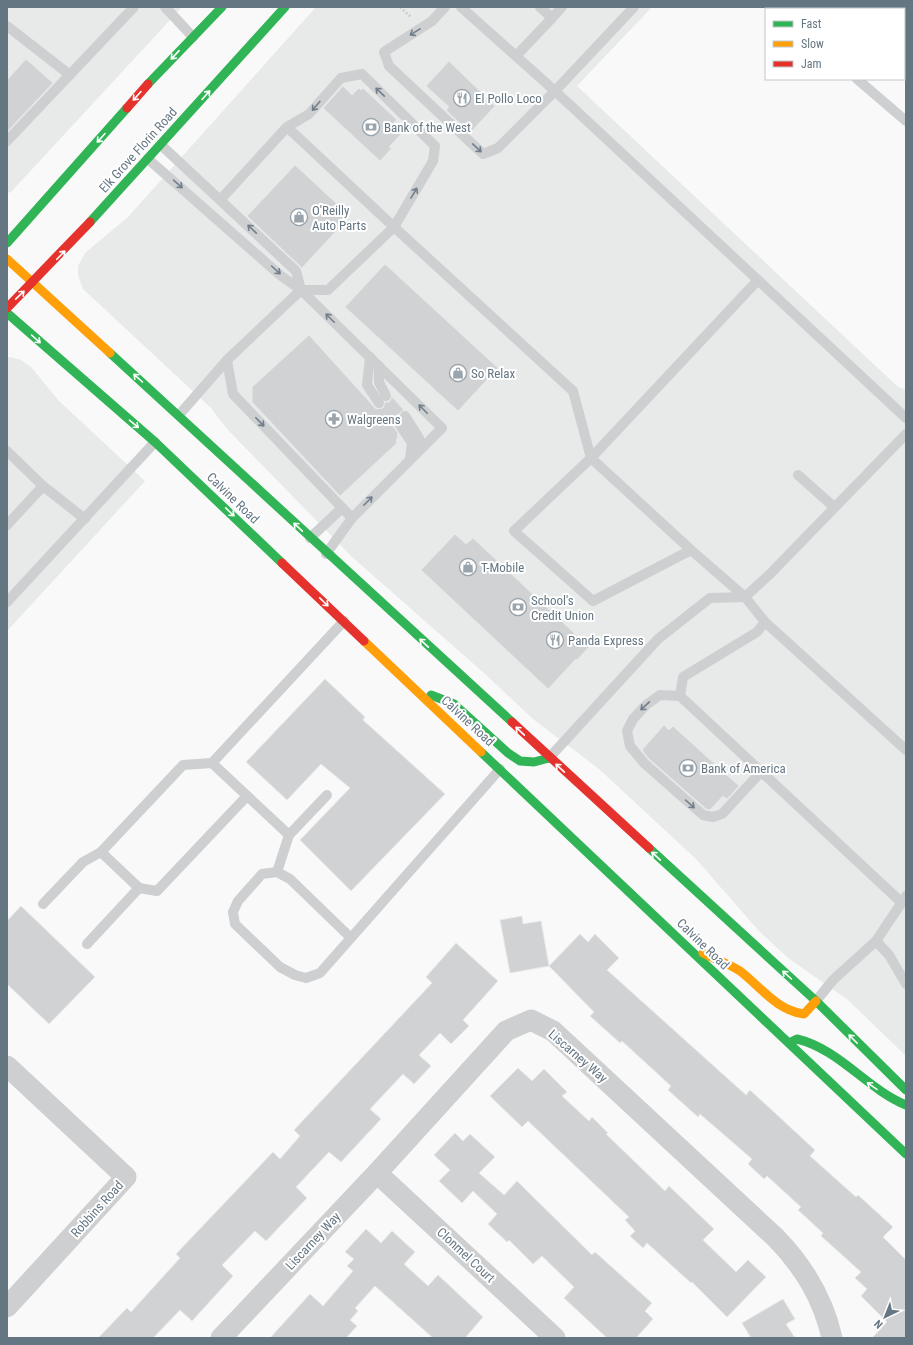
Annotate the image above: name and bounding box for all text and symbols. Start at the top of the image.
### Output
legend [765,8,905,80]
text: Fast [801,17,822,31]
one-way arrow [409,28,421,36]
text: Slow [801,37,824,51]
one-way arrow [171,50,180,60]
text: Jam [801,57,822,71]
one-way arrow [375,87,385,97]
restaurant icon: El Pollo Loco [452,88,472,108]
one-way arrow [202,89,211,100]
one-way arrow [133,91,142,102]
place label: El Pollo Loco [475,91,542,106]
one-way arrow [312,100,321,111]
street label: Elk Grove Florin Road [96,105,180,195]
bank icon: Bank of the West [361,117,381,137]
place label: Bank of the West [384,120,471,135]
one-way arrow [97,132,106,142]
one-way arrow [471,143,481,152]
one-way arrow [173,180,183,189]
one-way arrow [410,187,418,199]
place label: O'Reilly Auto Parts [312,203,366,233]
shop icon: O'Reilly Auto Parts [289,207,309,227]
one-way arrow [246,224,257,233]
one-way arrow [56,250,65,260]
one-way arrow [270,266,281,275]
one-way arrow [15,291,25,300]
one-way arrow [325,313,335,323]
one-way arrow [30,335,41,344]
shop icon: So Relax [448,363,468,383]
place label: So Relax [471,366,515,381]
one-way arrow [133,373,143,382]
one-way arrow [418,405,428,414]
pharmacy icon: Walgreens [324,409,344,429]
place label: Walgreens [347,412,401,427]
one-way arrow [255,417,265,427]
one-way arrow [129,419,140,428]
street label: Calvine Road [204,469,262,527]
one-way arrow [363,497,373,506]
one-way arrow [225,507,235,517]
one-way arrow [293,522,303,531]
shop icon: T-Mobile [458,557,478,577]
place label: T-Mobile [481,560,524,575]
place label: School's Credit Union [531,593,594,623]
one-way arrow [319,597,329,607]
bank icon: School's Credit Union [508,597,528,617]
restaurant icon: Panda Express [545,630,565,650]
place label: Panda Express [568,633,644,648]
one-way arrow [419,639,429,648]
street label: Calvine Road [439,693,497,749]
one-way arrow [640,702,650,711]
one-way arrow [515,726,525,736]
bank icon: Bank of America [678,758,698,778]
place label: Bank of America [701,761,786,776]
one-way arrow [555,763,565,773]
one-way arrow [685,799,695,809]
one-way arrow [651,851,661,861]
street label: Calvine Road [674,915,732,973]
one-way arrow [782,971,792,980]
street label: Liscarney Way [545,1026,611,1086]
one-way arrow [849,1034,858,1044]
one-way arrow [867,1082,878,1090]
street label: Robbins Road [68,1178,126,1240]
street label: Liscarney Way [283,1209,344,1273]
street label: Clonmel Court [434,1225,498,1286]
north arrow [865,1297,905,1337]
text: N [871,1317,885,1331]

